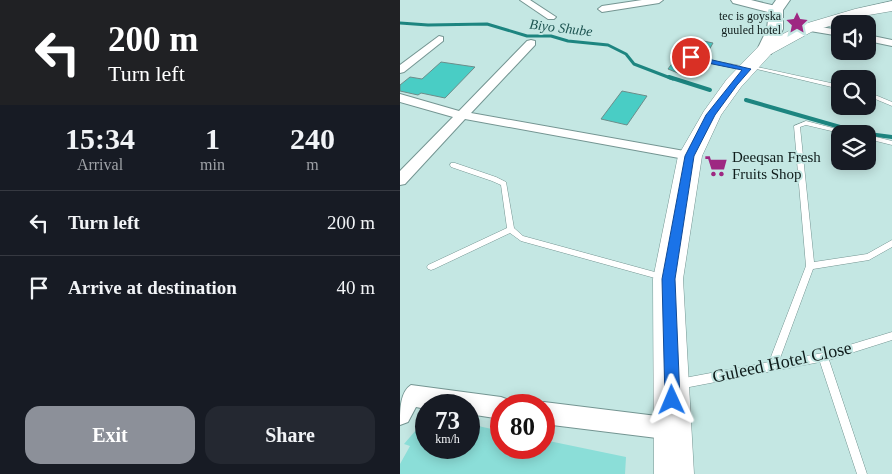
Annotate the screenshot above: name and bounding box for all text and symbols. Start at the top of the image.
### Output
place label: tec is goyska guuled hotel [719,9,782,37]
place icon: tec is goyska guuled hotel [784,10,810,36]
map controls [831,15,876,170]
button: sound [831,15,876,60]
water label: Biyo Shube [529,17,593,39]
icon: left [25,20,90,85]
text: 200 m [108,20,198,59]
pin [670,36,712,78]
icon: arrive [677,43,705,71]
text: Turn left [108,61,185,86]
button: search [831,70,876,115]
text: 15:34 [65,122,135,155]
text: 1 [205,122,220,155]
text: 240 [290,122,335,155]
button: layers [831,125,876,170]
place label: Deeqsan Fresh Fruits Shop [732,149,821,182]
supermarket icon: Deeqsan Fresh Fruits Shop [703,153,729,179]
text: Arrival [77,156,123,173]
text: min [200,156,225,173]
text: m [306,156,319,173]
icon: left [25,209,53,237]
text: Turn left [68,212,140,233]
text: 200 m [327,212,375,233]
icon: arrive [25,274,53,302]
text: Arrive at destination [68,277,237,298]
text: 40 m [336,277,375,298]
street label: Guleed Hotel Close [710,337,854,387]
position arrow [645,373,697,425]
speed limit sign: 80 [490,394,555,459]
button: Exit [25,406,195,464]
button: Share [205,406,375,464]
text: 73 [435,407,460,434]
text: km/h [435,432,460,446]

